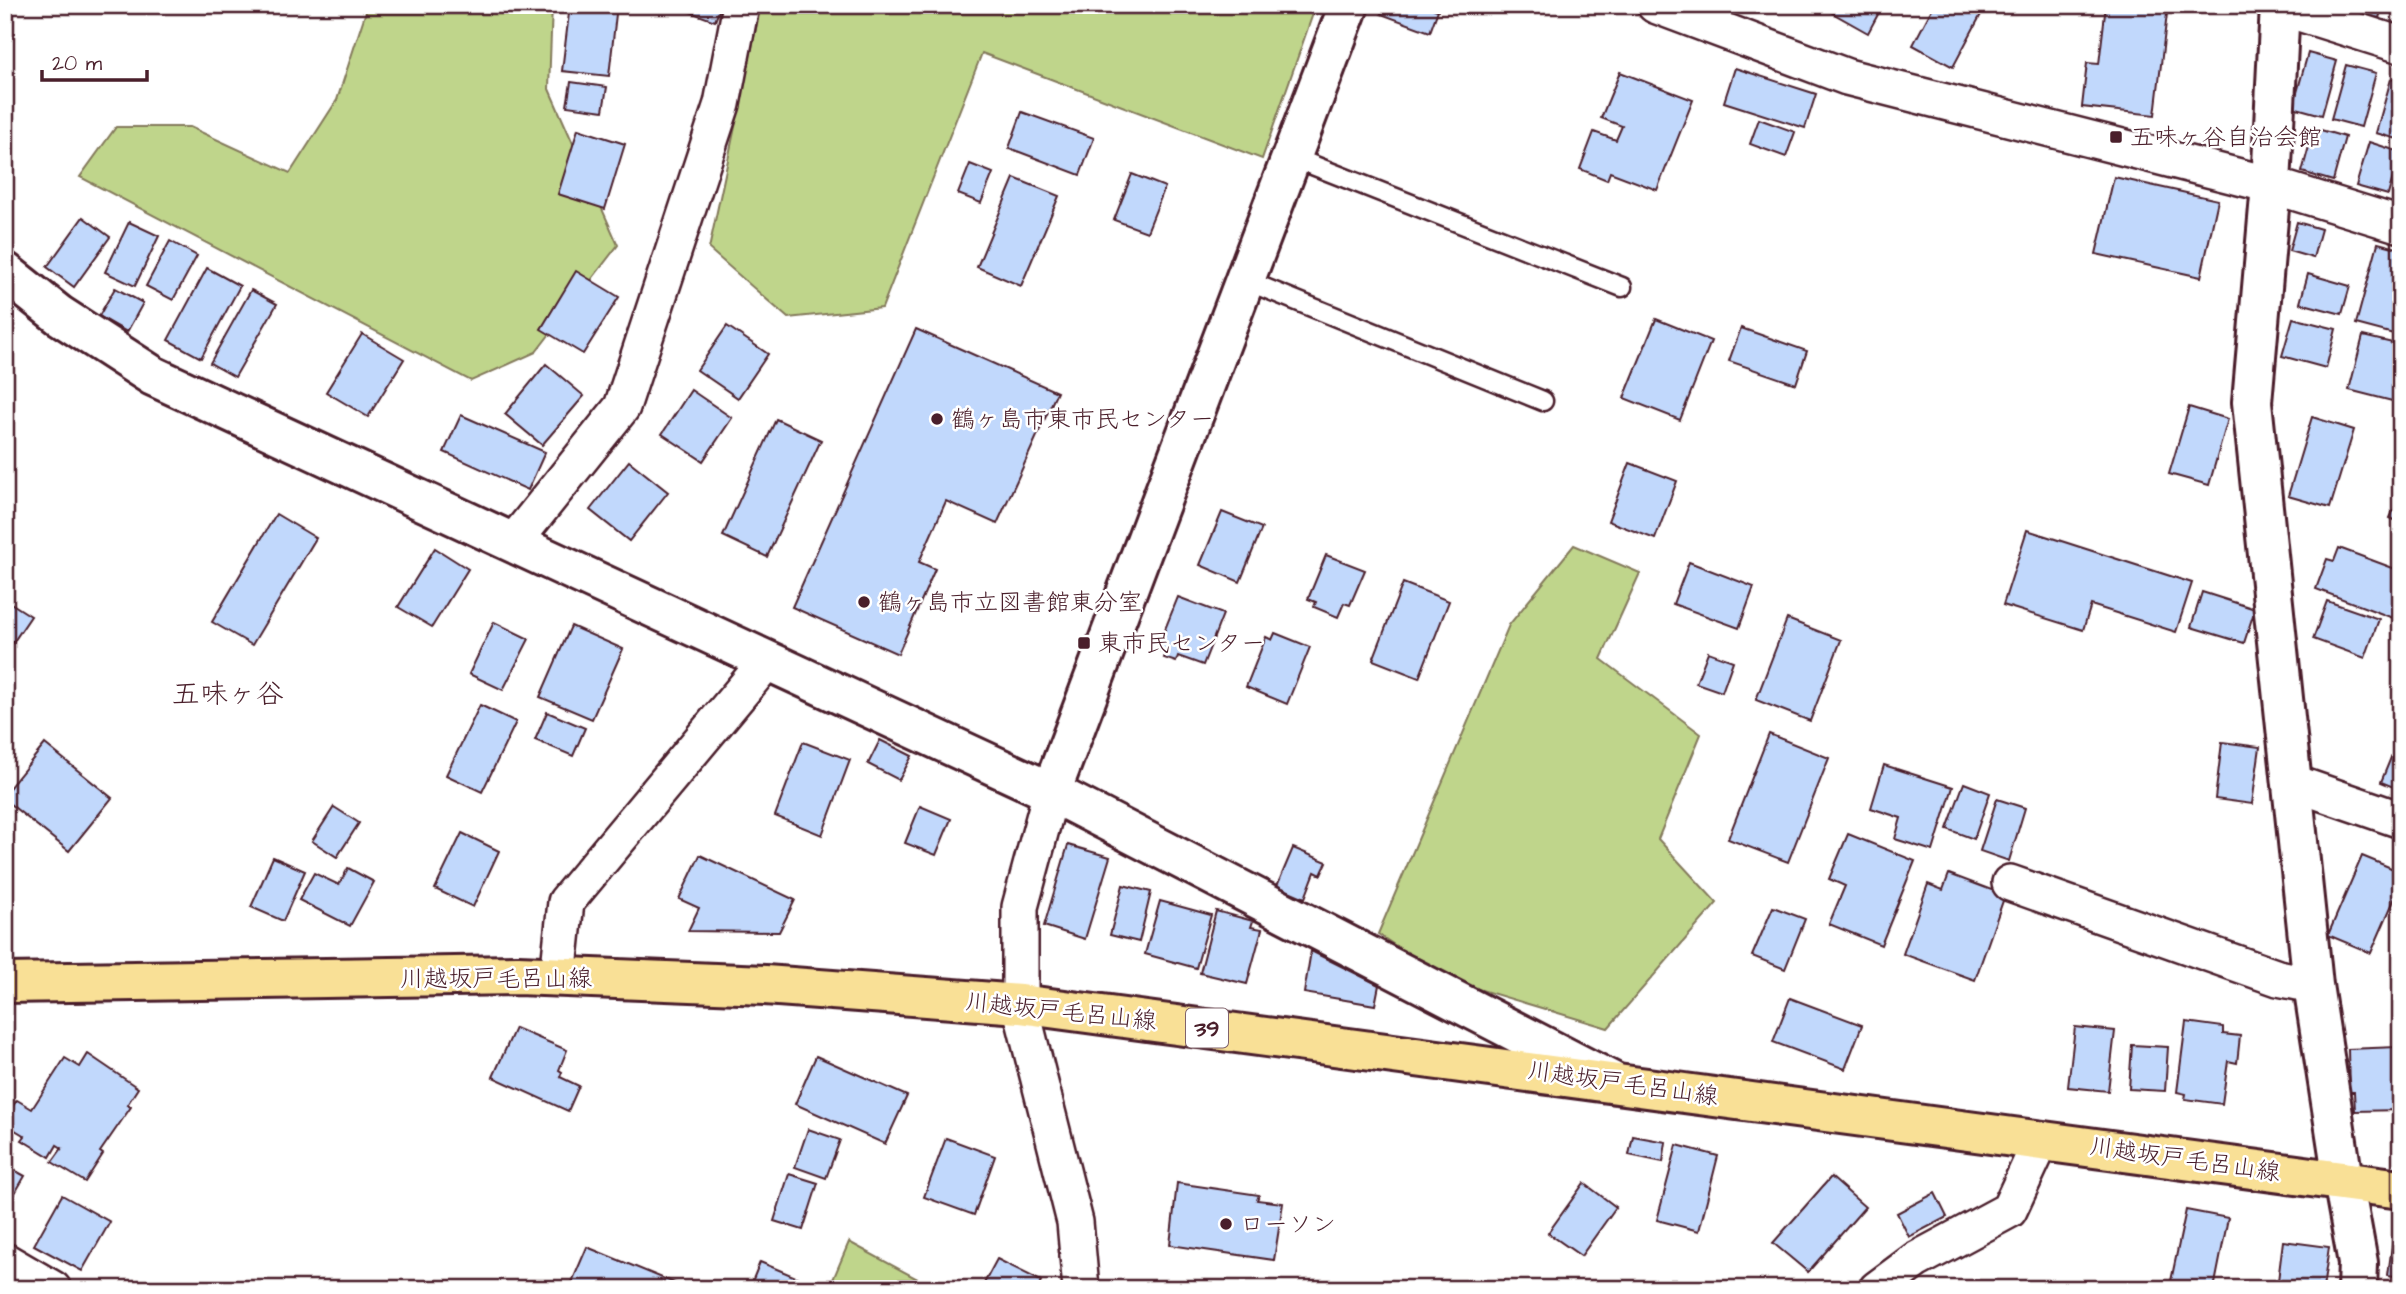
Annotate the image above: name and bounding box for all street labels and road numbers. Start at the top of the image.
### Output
street label: 川越坂戸毛呂山線 [400,962,592,996]
street label: 川越坂戸毛呂山線 [964,985,1158,1039]
road number: 39 [1186,1009,1228,1048]
street label: 川越坂戸毛呂山線 [1525,1054,1720,1114]
street label: 川越坂戸毛呂山線 [2087,1130,2282,1190]

